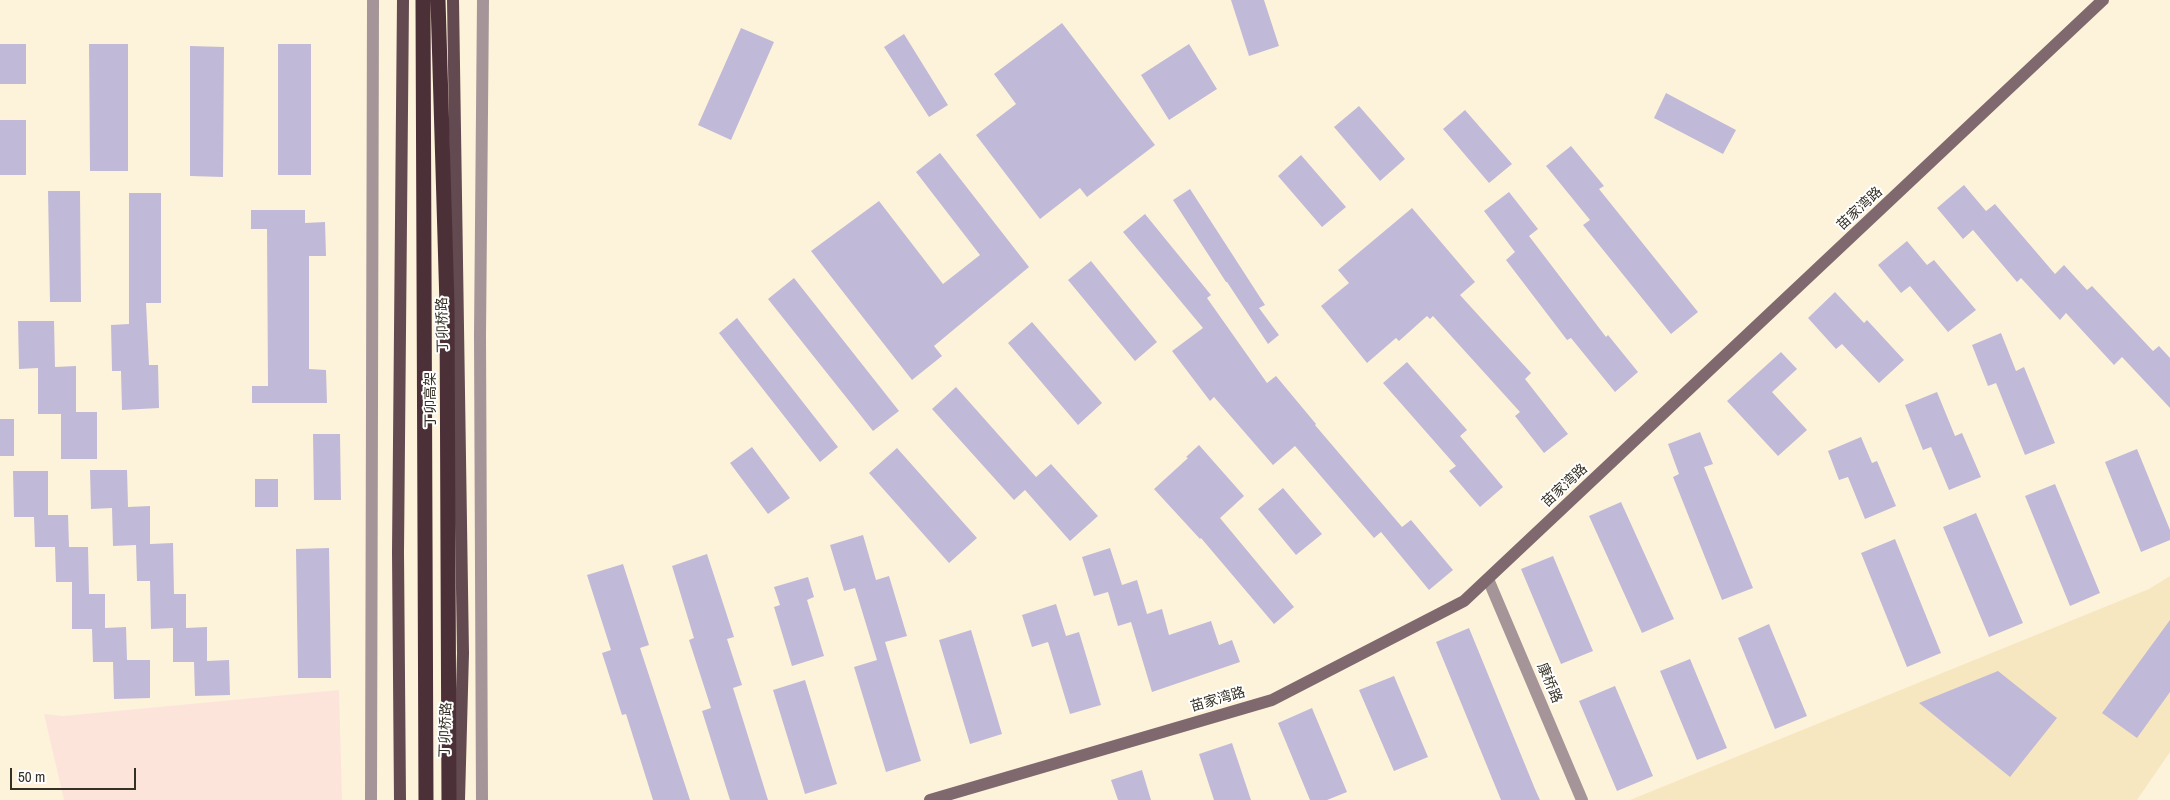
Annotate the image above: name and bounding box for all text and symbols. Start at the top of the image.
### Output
street label: 苗家湾路 [1834,184,1886,234]
street label: 丁卯桥路 [434,297,452,353]
street label: 丁卯高架 [423,372,439,428]
street label: 苗家湾路 [1539,461,1591,511]
street label: 康桥路 [1533,660,1565,706]
street label: 苗家湾路 [1189,684,1247,716]
street label: 丁卯桥路 [437,702,455,758]
scale bar [12,758,139,790]
text: 50 m [18,766,45,787]

